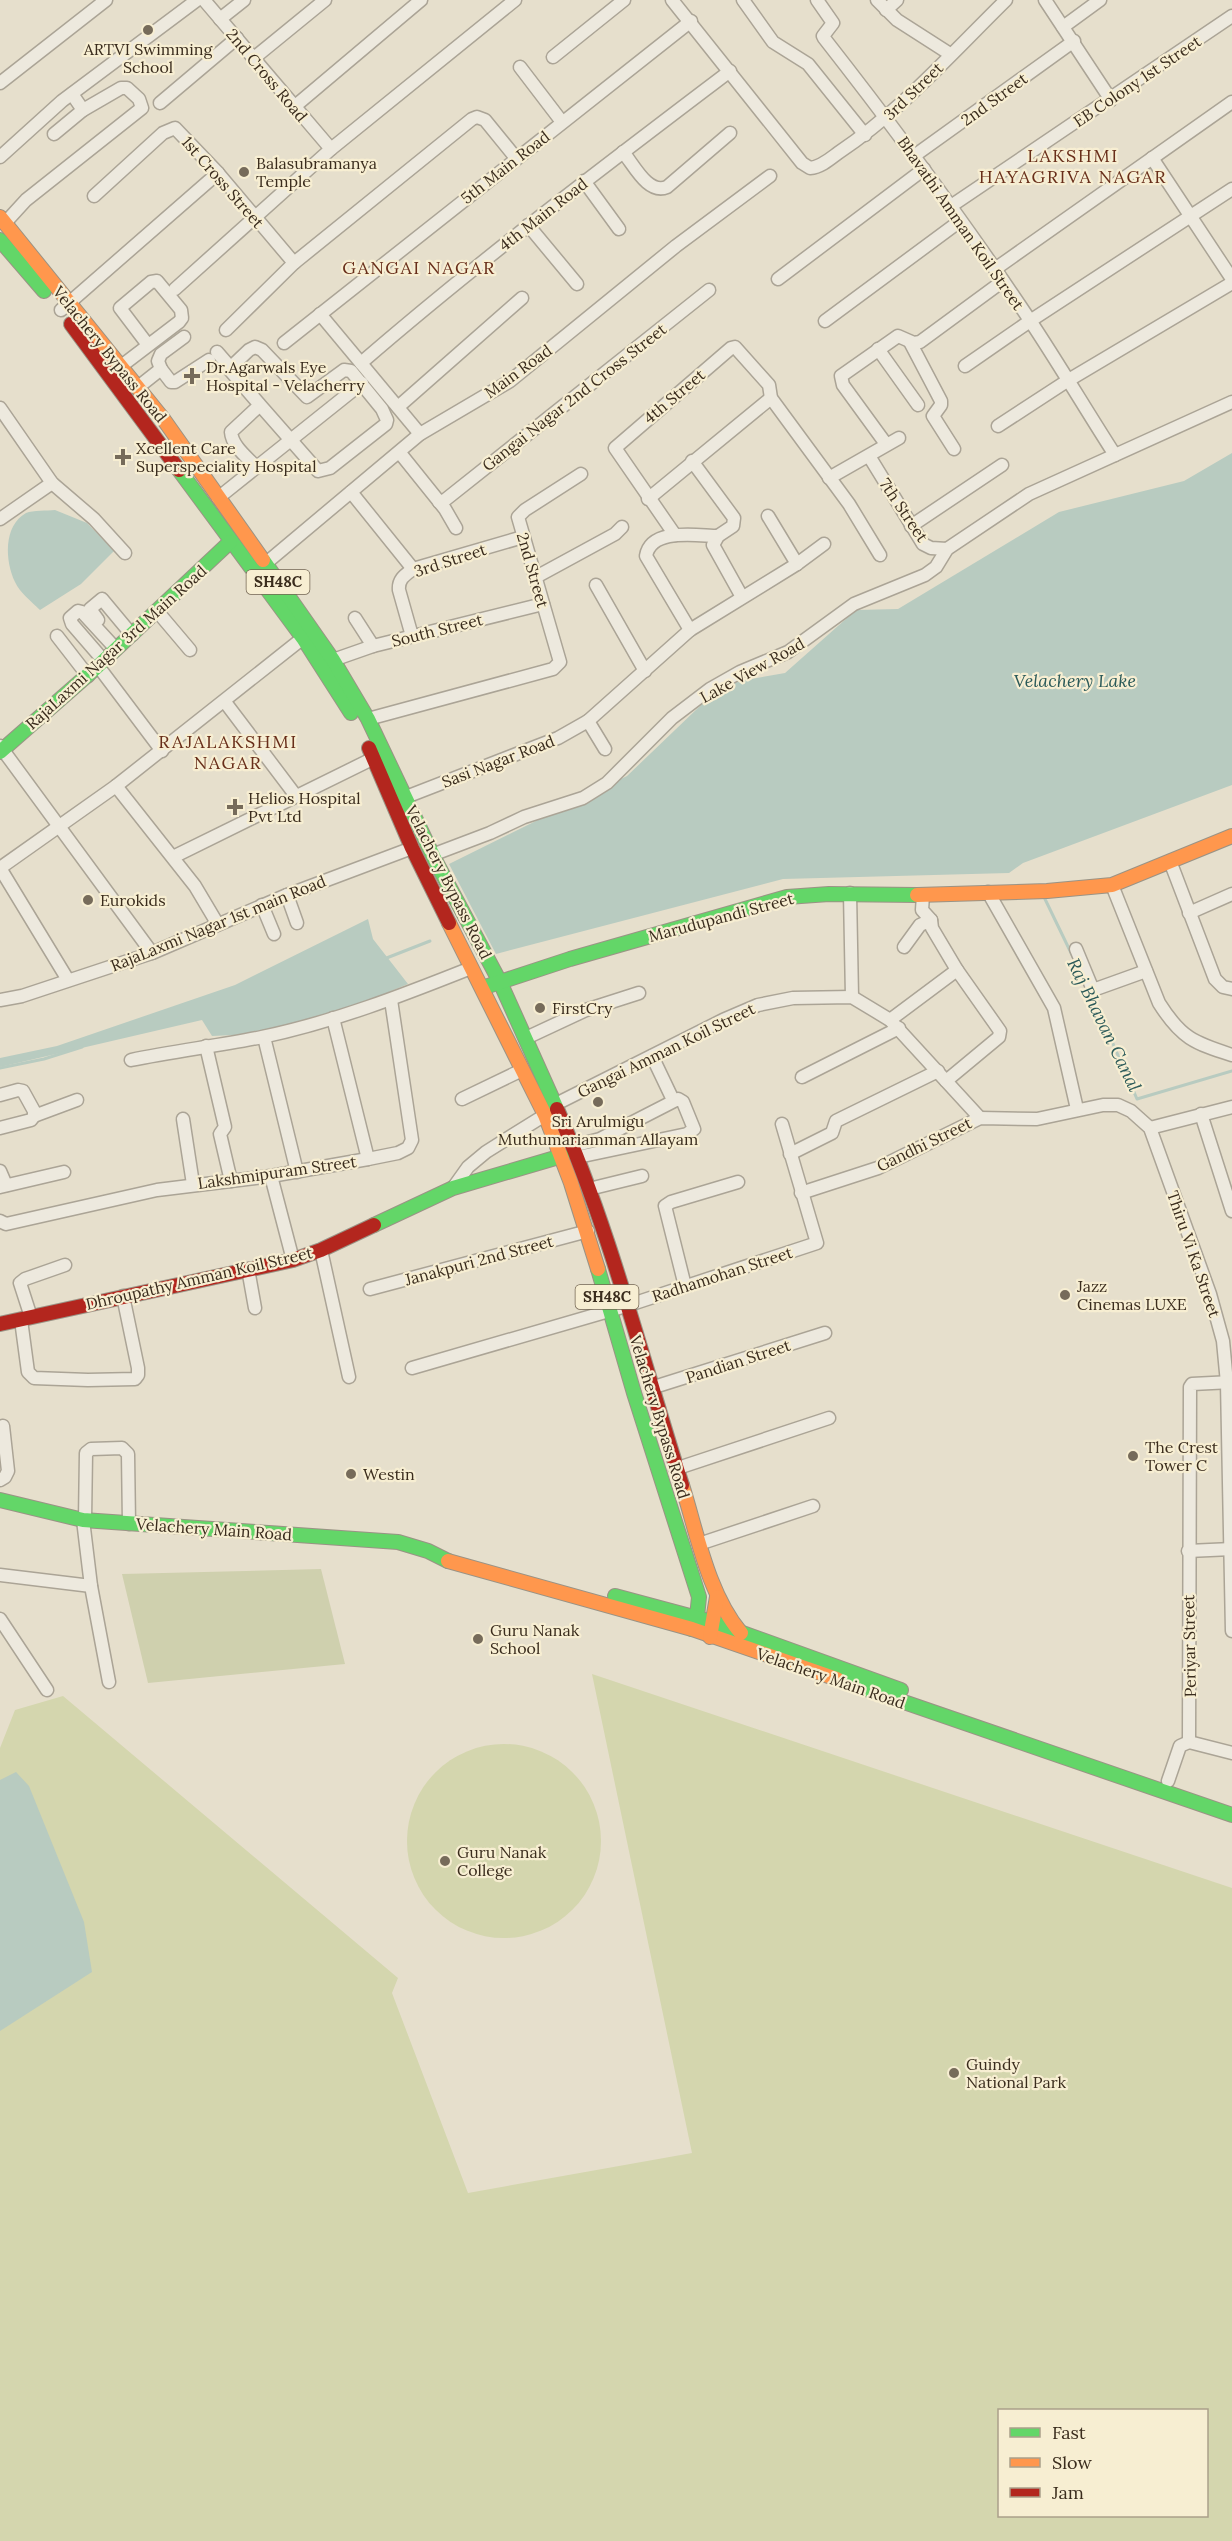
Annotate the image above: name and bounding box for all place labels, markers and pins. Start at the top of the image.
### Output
marker: ARTVI Swimming School [141,23,155,37]
place label: ARTVI Swimming School [83,39,213,77]
place label: Balasubramanya Temple [256,153,377,191]
marker: Balasubramanya Temple [237,165,251,179]
place label: Dr.Agarwals Eye Hospital - Velacherry [206,357,365,395]
marker: Dr.Agarwals Eye Hospital - Velacherry [183,367,201,385]
place label: Xcellent Care Superspeciality Hospital [136,438,316,476]
marker: Xcellent Care Superspeciality Hospital [114,448,132,466]
place label: Helios Hospital Pvt Ltd [248,788,361,826]
marker: Helios Hospital Pvt Ltd [226,798,244,816]
place label: Eurokids [100,890,166,910]
marker: Eurokids [81,893,95,907]
place label: FirstCry [552,998,613,1018]
marker: FirstCry [533,1001,547,1015]
marker: Sri Arulmigu Muthumariamman Allayam [591,1095,605,1109]
place label: Sri Arulmigu Muthumariamman Allayam [498,1111,698,1149]
place label: Jazz Cinemas LUXE [1076,1276,1187,1314]
marker: Jazz Cinemas LUXE [1058,1288,1072,1302]
place label: The Crest Tower C [1145,1437,1219,1475]
marker: The Crest Tower C [1126,1449,1140,1463]
place label: Westin [363,1464,415,1484]
marker: Westin [344,1467,358,1481]
place label: Guru Nanak School [490,1620,580,1658]
marker: Guru Nanak School [471,1632,485,1646]
place label: Guru Nanak College [457,1842,547,1880]
marker: Guru Nanak College [438,1854,452,1868]
place label: Guindy National Park [966,2054,1067,2092]
marker: Guindy National Park [947,2066,961,2080]

